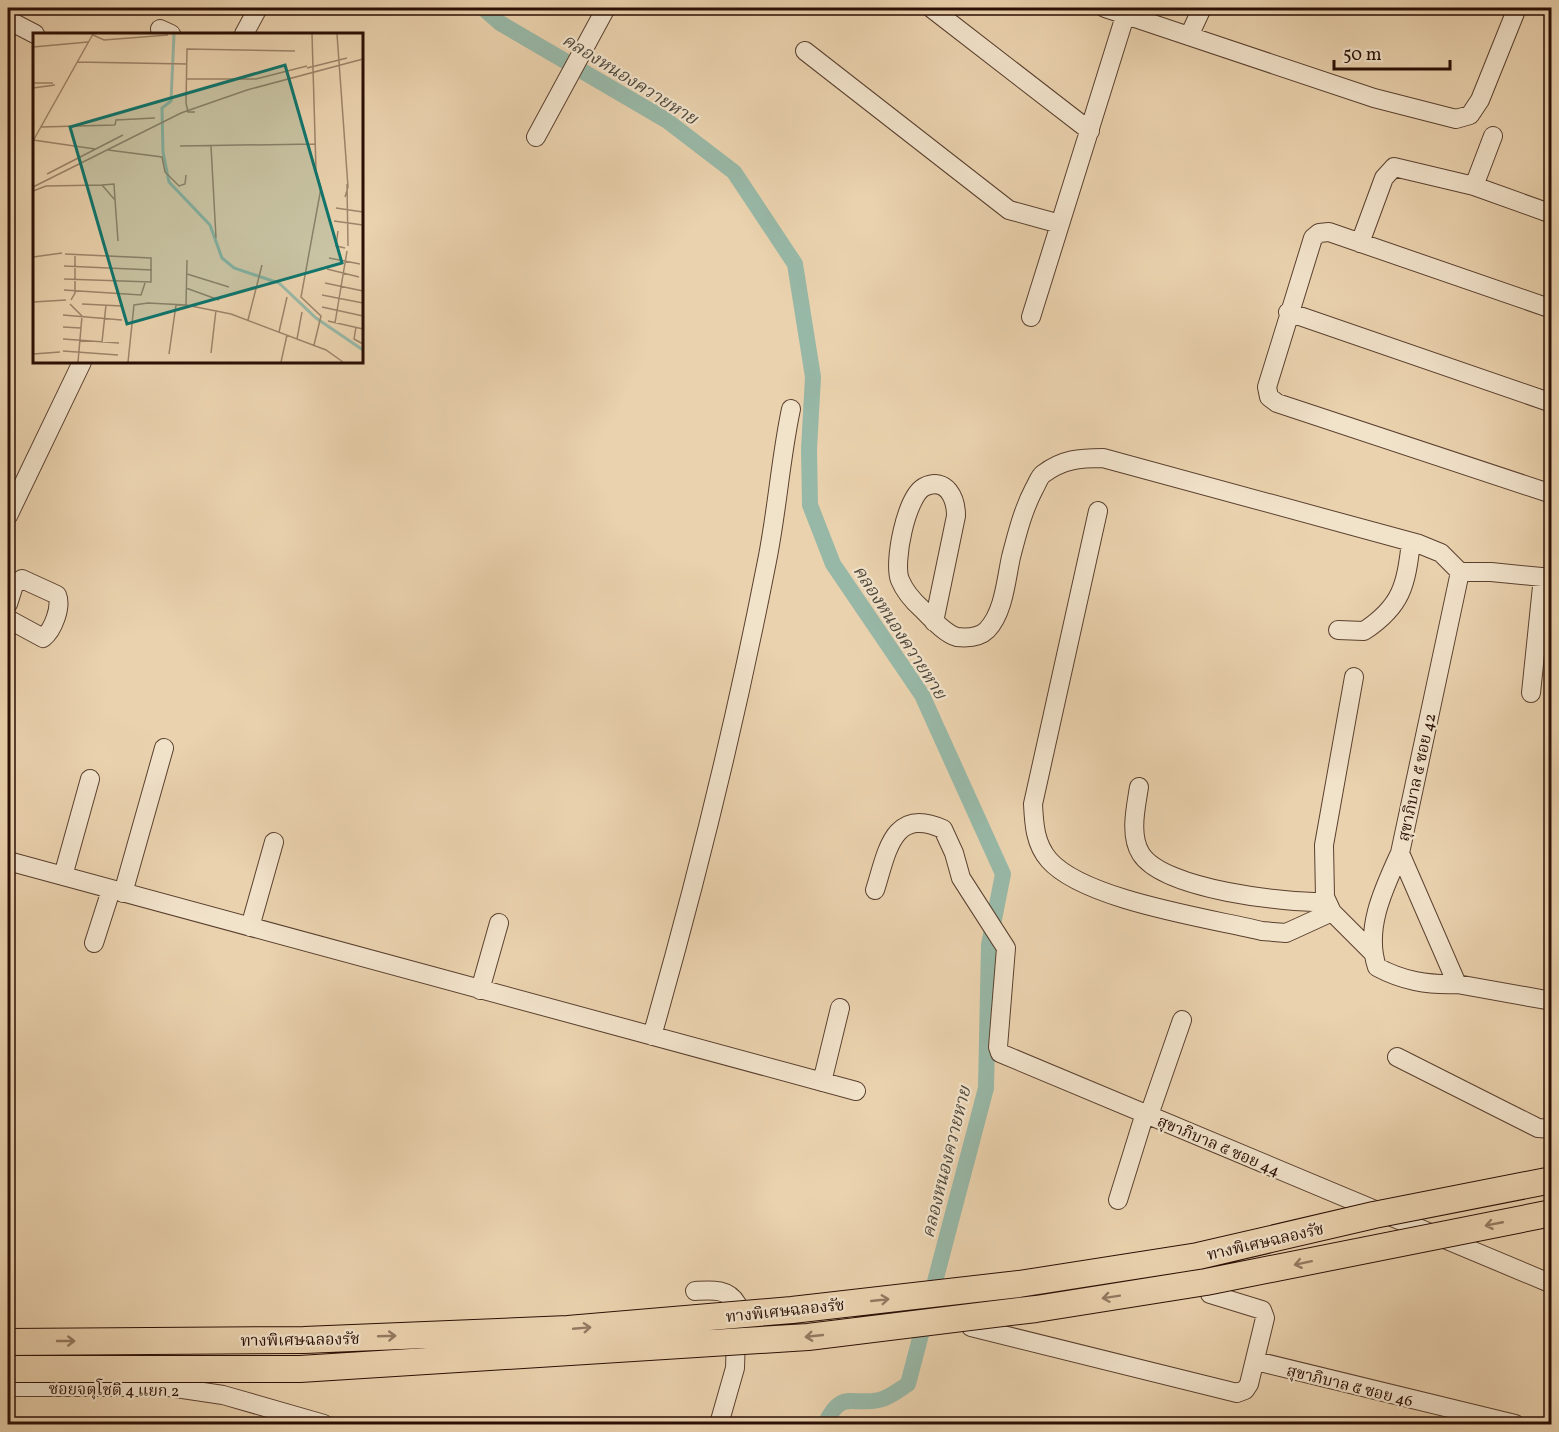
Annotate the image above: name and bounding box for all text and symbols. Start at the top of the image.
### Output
water label: คลองหนองควายหาย [557,28,703,133]
inset map [33,33,363,363]
scale bar [1334,33,1450,71]
text: 50 m [1343,43,1382,68]
water label: คลองหนองควายหาย [846,561,952,706]
street label: สุขาภิบาล ๕ ซอย 42 [1394,711,1442,843]
water label: คลองหนองควายหาย [917,1083,979,1241]
street label: สุขาภิบาล ๕ ซอย 44 [1153,1111,1283,1183]
street label: ทางพิเศษฉลองรัช [1205,1219,1326,1267]
one-way arrow [1485,1219,1504,1230]
one-way arrow [1294,1257,1313,1269]
one-way arrow [1102,1292,1122,1303]
one-way arrow [870,1294,890,1305]
street label: ทางพิเศษฉลองรัช [725,1295,846,1329]
one-way arrow [571,1322,591,1333]
street label: ทางพิเศษฉลองรัช [240,1329,360,1353]
one-way arrow [376,1331,396,1342]
one-way arrow [804,1331,824,1342]
one-way arrow [55,1335,75,1347]
street label: สุขาภิบาล ๕ ซอย 46 [1284,1361,1415,1413]
street label: ซอยจตุโชติ 4 แยก 2 [48,1378,180,1403]

